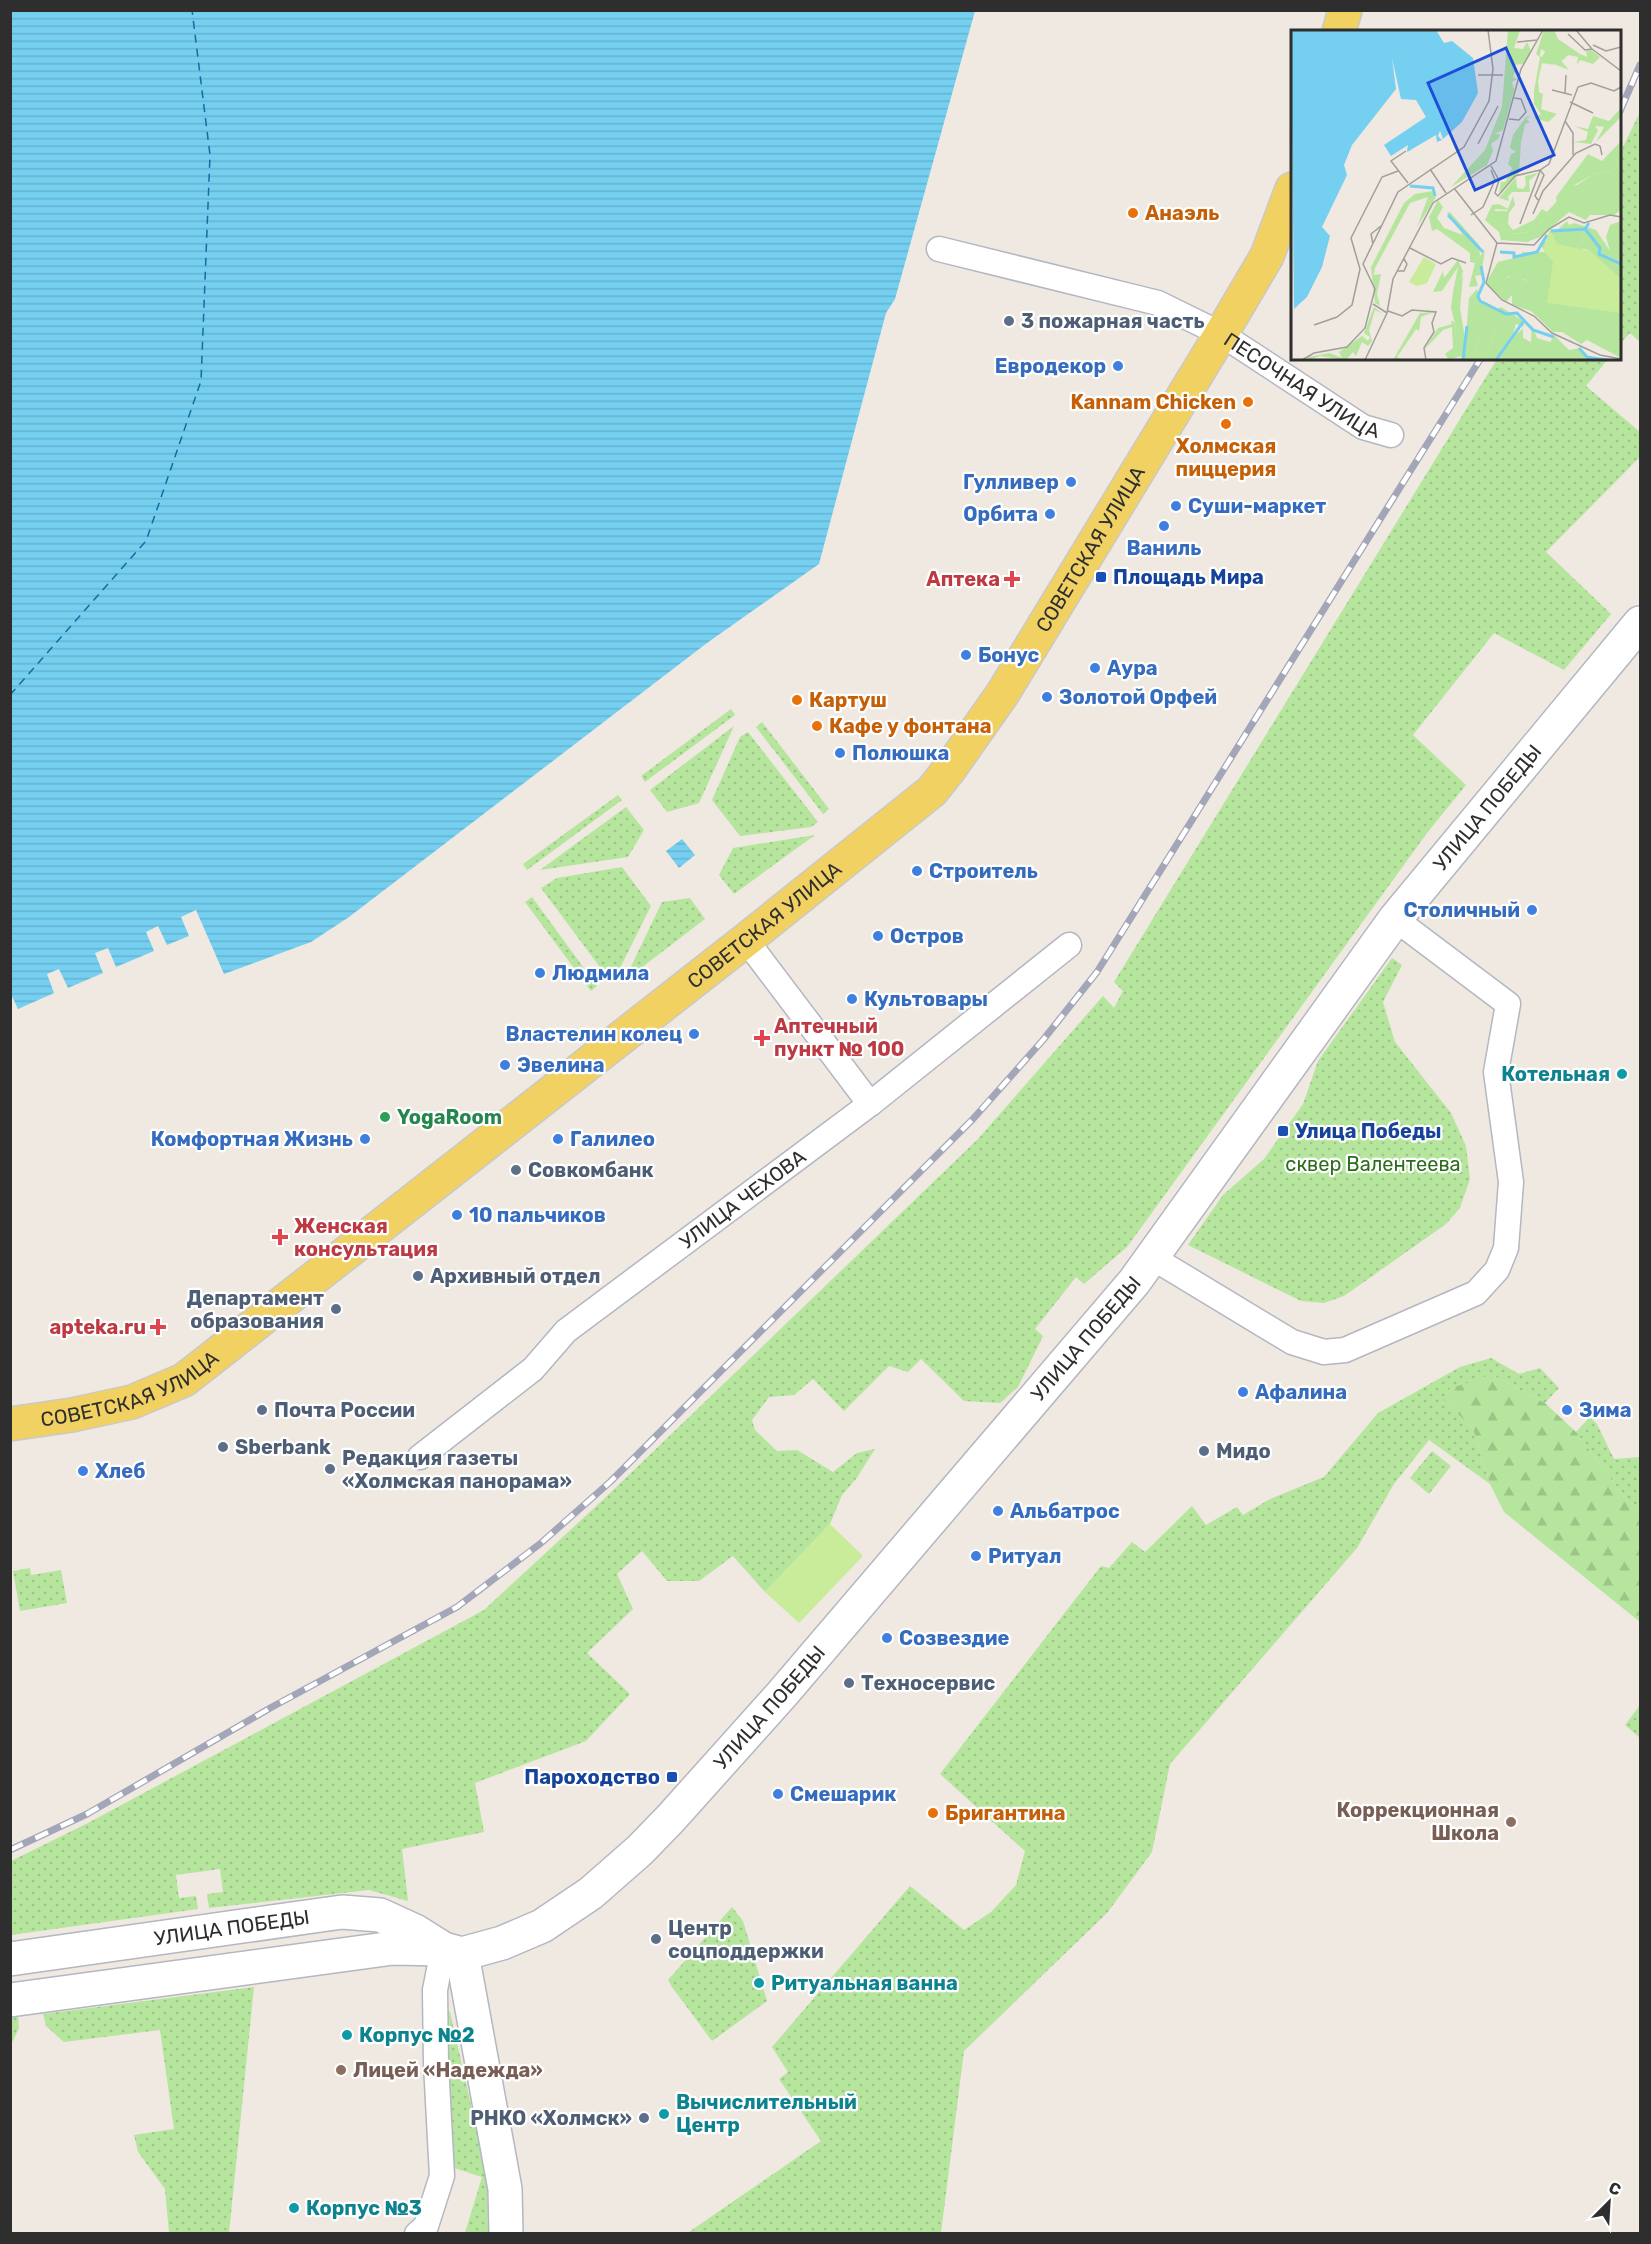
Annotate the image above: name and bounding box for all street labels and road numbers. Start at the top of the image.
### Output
street label: ПЕСОЧНАЯ УЛИЦА [1220,327,1382,443]
street label: СОВЕТСКАЯ УЛИЦА [1031,462,1150,636]
street label: УЛИЦА ПОБЕДЫ [1428,740,1546,876]
street label: СОВЕТСКАЯ УЛИЦА [683,856,846,993]
street label: УЛИЦА ЧЕХОВА [675,1144,810,1254]
street label: УЛИЦА ПОБЕДЫ [1026,1271,1146,1406]
street label: СОВЕТСКАЯ УЛИЦА [39,1346,223,1431]
street label: УЛИЦА ПОБЕДЫ [709,1641,830,1774]
street label: УЛИЦА ПОБЕДЫ [153,1905,311,1950]

